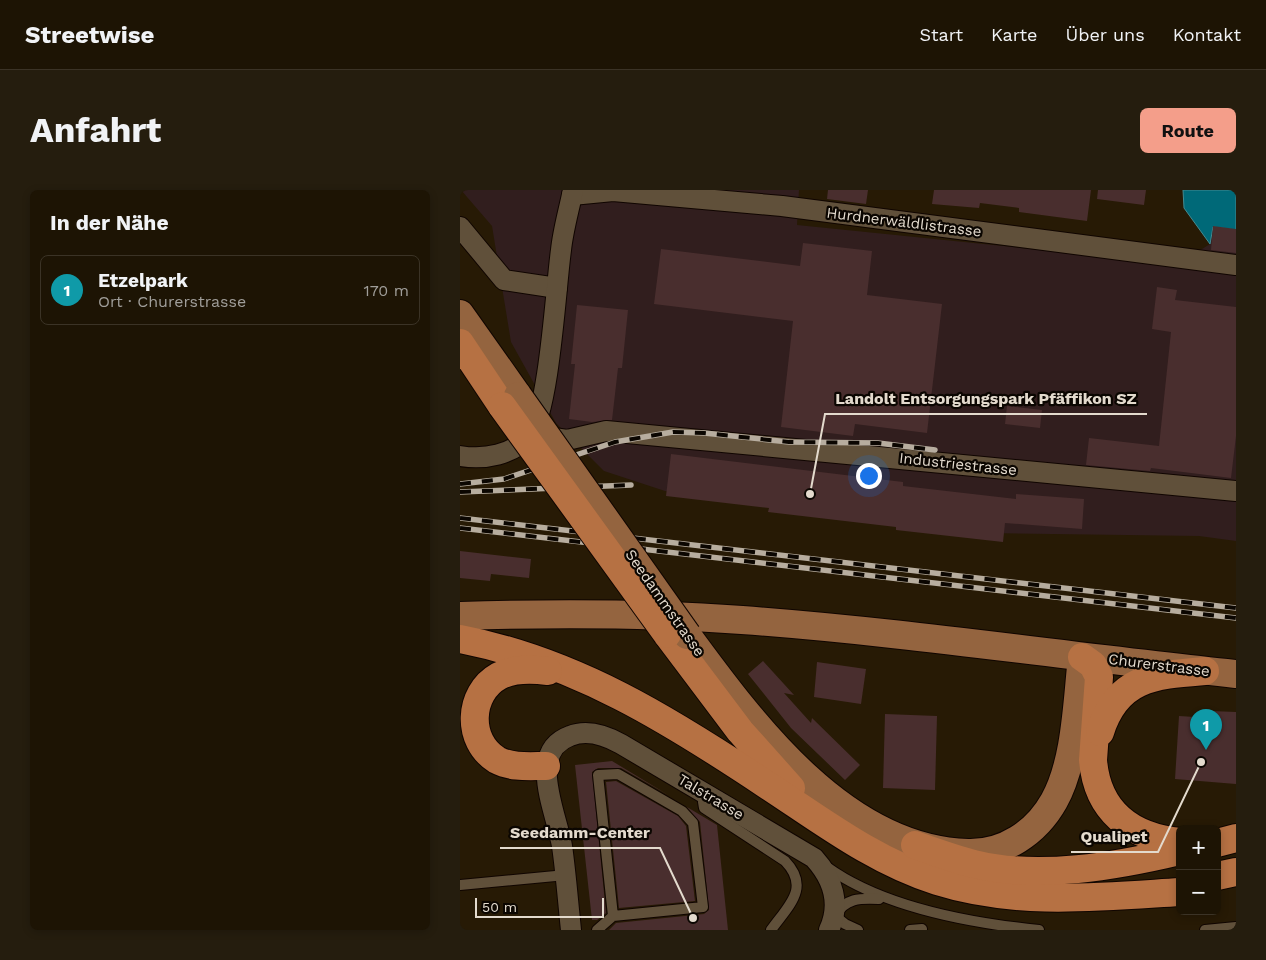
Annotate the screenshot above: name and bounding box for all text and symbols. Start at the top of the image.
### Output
text: Streetwise [25,21,154,49]
text: Start [919,24,963,45]
text: Karte [991,24,1038,45]
text: Über uns [1066,24,1145,45]
text: Kontakt [1173,24,1241,45]
button: Route [1140,108,1236,153]
text: Anfahrt [30,109,161,151]
street label: Hurdnerwäldlistrasse [825,204,983,240]
text: In der Nähe [50,210,169,235]
text: Etzelpark [98,269,188,292]
text: 1 [64,281,70,300]
text: 170 m [363,281,409,300]
text: Ort · Churerstrasse [98,292,246,311]
callout: Landolt Entsorgungspark Pfäffikon SZ [825,383,1147,414]
text: Landolt Entsorgungspark Pfäffikon SZ [835,389,1137,408]
street label: Industriestrasse [898,449,1018,479]
your location [856,463,882,489]
street label: Seedammstrasse [621,546,709,660]
street label: Churerstrasse [1107,650,1211,680]
pin: 1 [1190,709,1222,750]
street label: Talstrasse [675,770,747,824]
callout: Seedamm-Center [500,817,660,848]
callout: Qualipet [1071,821,1158,852]
text: Seedamm-Center [510,823,650,842]
map controls [1176,825,1221,915]
button: + [1176,825,1221,870]
text: Qualipet [1080,827,1148,846]
button: − [1176,870,1221,915]
scale bar [475,895,604,918]
text: 50 m [482,899,517,915]

